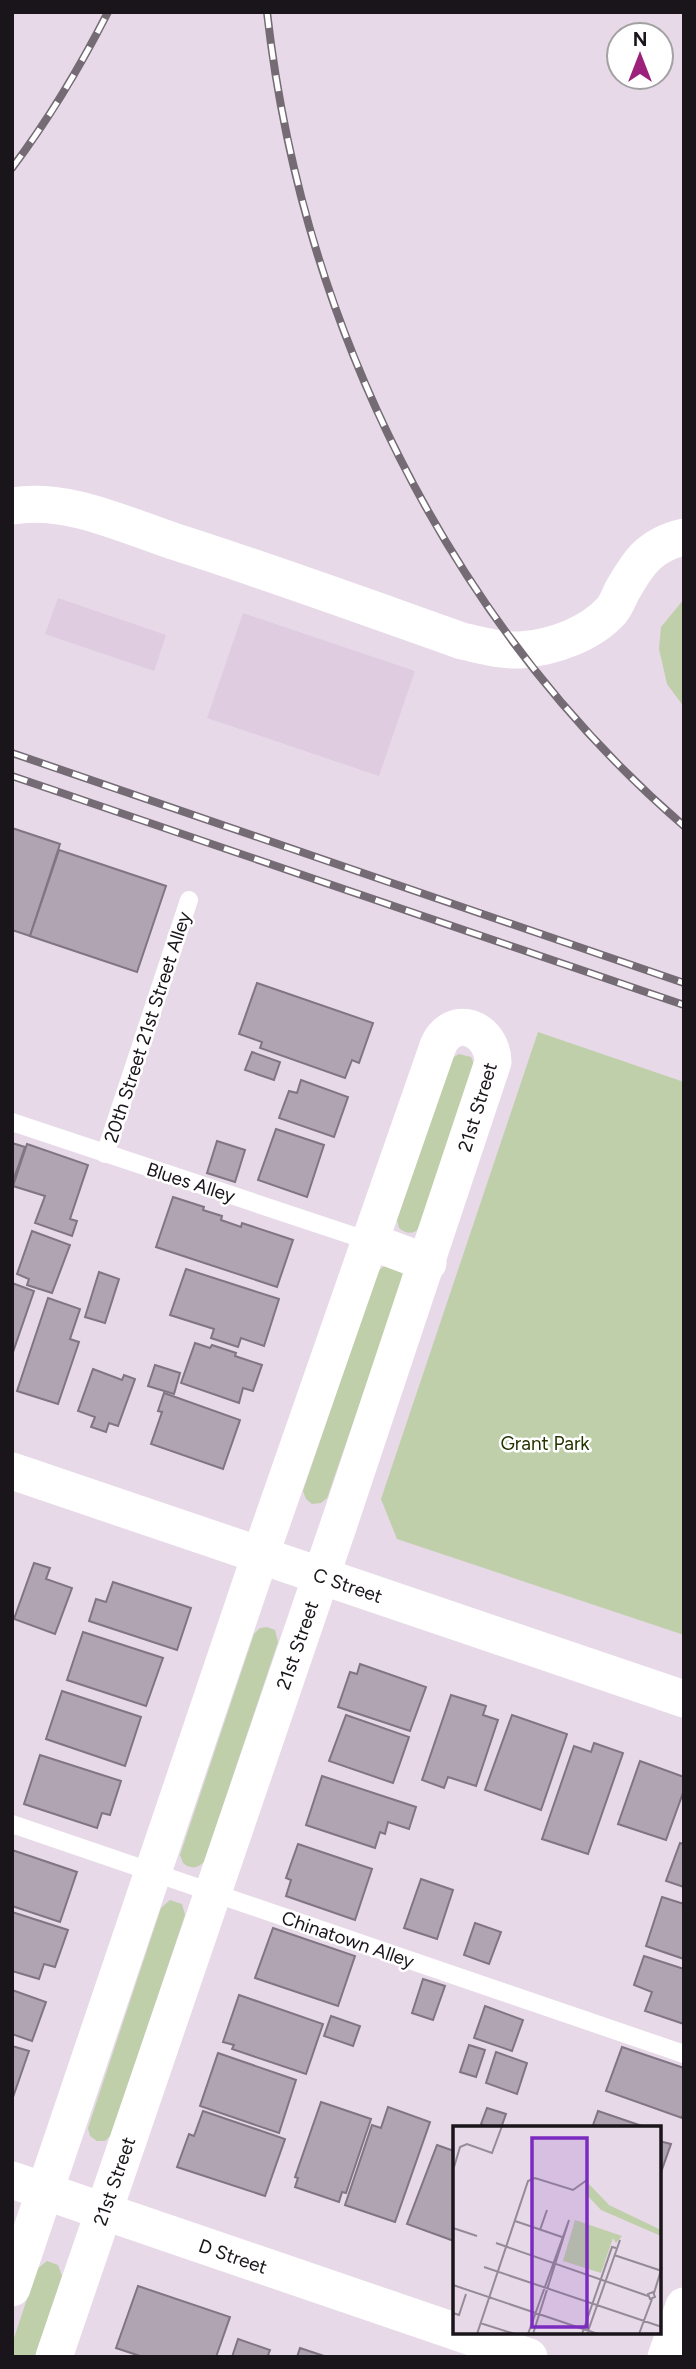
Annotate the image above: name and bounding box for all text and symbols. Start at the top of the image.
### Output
north arrow [605,21,675,91]
text: N [633,28,647,51]
street label: 20th Street 21st Street Alley [99,909,196,1146]
street label: 21st Street [453,1060,502,1155]
street label: Blues Alley [144,1157,238,1208]
park label: Grant Park [500,1432,590,1455]
street label: C Street [310,1563,385,1608]
street label: 21st Street [272,1598,323,1693]
street label: Chinatown Alley [279,1906,417,1973]
inset map [453,2126,661,2334]
street label: 21st Street [89,2134,140,2229]
street label: D Street [196,2234,270,2279]

